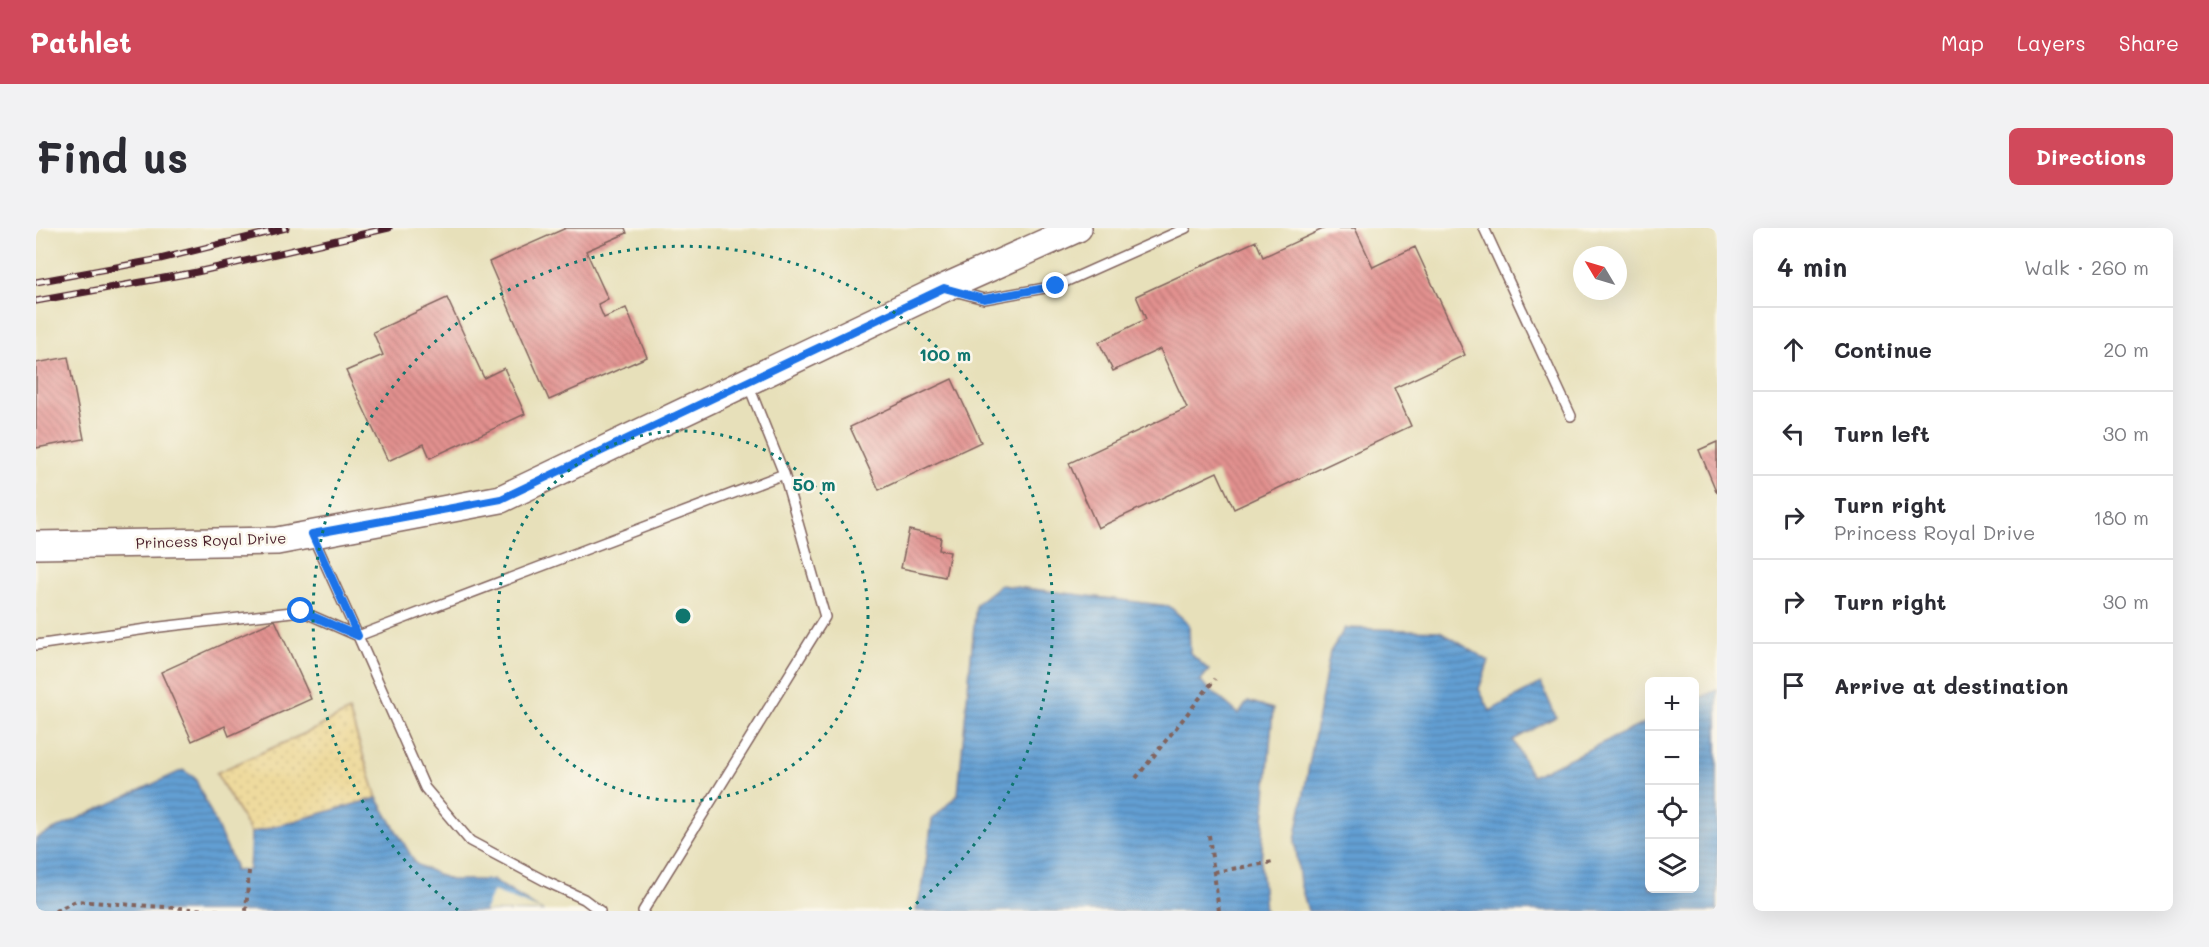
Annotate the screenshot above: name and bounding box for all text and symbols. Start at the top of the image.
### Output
text: Pathlet [30,24,132,60]
text: Map [1941,29,1984,56]
text: Layers [2017,29,2086,56]
text: Share [2119,29,2179,56]
button: Directions [2009,128,2173,185]
text: Find us [36,129,188,184]
north arrow [1573,246,1627,300]
text: 4 min [1777,250,1847,284]
text: Walk · 260 m [2024,254,2149,280]
route end [1042,272,1068,298]
icon: ahead [1777,333,1810,366]
text: Continue [1834,335,1932,364]
text: 20 m [2103,336,2149,362]
text: 100 m [919,342,971,366]
icon: left [1777,417,1810,450]
text: Turn left [1834,419,1930,448]
text: 30 m [2103,420,2149,446]
text: 50 m [793,472,835,496]
text: Turn right [1834,490,1946,519]
icon: right [1777,501,1810,534]
text: 180 m [2093,504,2149,530]
text: Princess Royal Drive [1834,519,2035,545]
street label: Princess Royal Drive [135,527,287,553]
icon: right [1777,585,1810,618]
text: Turn right [1834,587,1946,616]
text: 30 m [2103,588,2149,614]
route start [287,597,313,623]
centre of rings [673,606,693,626]
icon: arrive [1777,669,1810,702]
text: Arrive at destination [1834,671,2069,700]
map controls [1645,677,1699,893]
button: + [1645,677,1699,731]
button: − [1645,731,1699,785]
button: locate [1645,785,1699,839]
button: layers [1645,839,1699,893]

